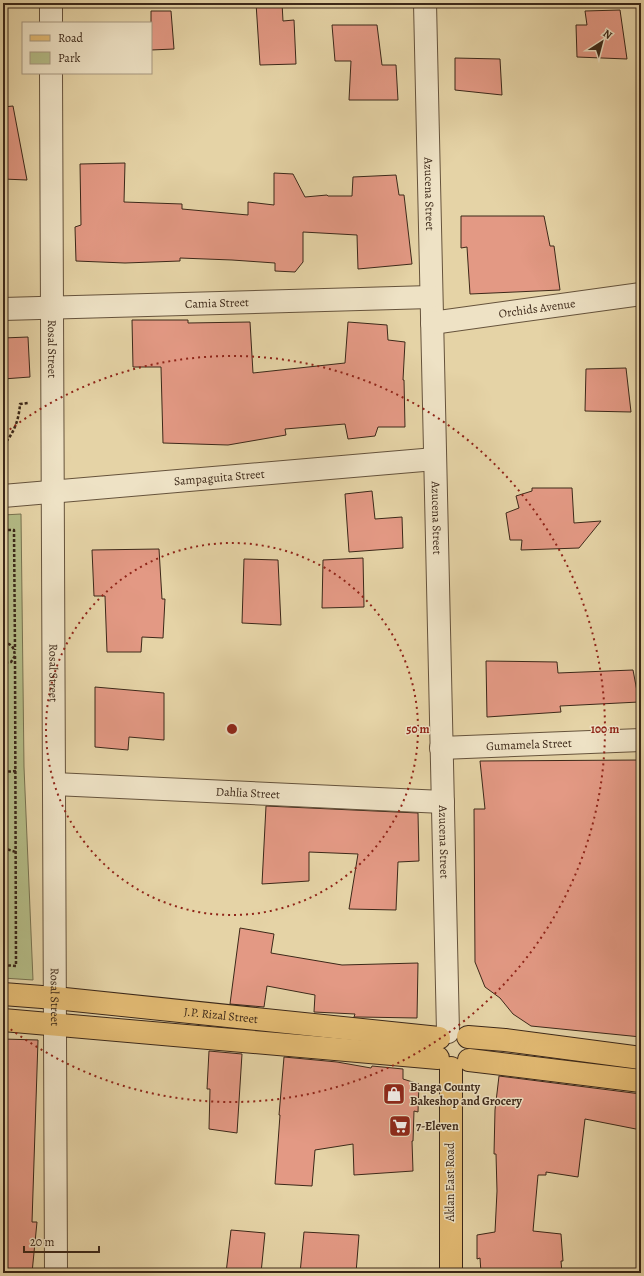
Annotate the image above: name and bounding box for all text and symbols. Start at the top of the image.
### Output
legend [22,22,152,74]
north arrow [582,22,622,62]
text: N [600,26,615,43]
text: Road [58,30,84,46]
text: Park [58,50,81,66]
street label: Azucena Street [420,156,438,231]
street label: Camia Street [185,294,249,312]
street label: Orchids Avenue [498,295,576,322]
street label: Rosal Street [44,320,60,378]
street label: Sampaguita Street [173,466,265,489]
street label: Azucena Street [428,480,445,555]
street label: Rosal Street [45,644,62,702]
text: 50 m [406,721,430,737]
text: 100 m [591,721,619,737]
centre of rings [225,722,239,736]
street label: Gumamela Street [486,735,572,754]
street label: Dahlia Street [215,783,280,802]
street label: Azucena Street [435,804,453,879]
street label: Rosal Street [47,968,63,1026]
street label: J.P. Rizal Street [183,1003,259,1027]
place label: Banga County Bakeshop and Grocery [410,1079,522,1109]
shop icon: Banga County Bakeshop and Grocery [381,1081,407,1107]
supermarket icon: 7-Eleven [387,1113,413,1139]
place label: 7-Eleven [416,1118,459,1134]
street label: Aklan East Road [442,1142,458,1222]
scale bar [24,1228,99,1254]
text: 20 m [30,1234,54,1250]

